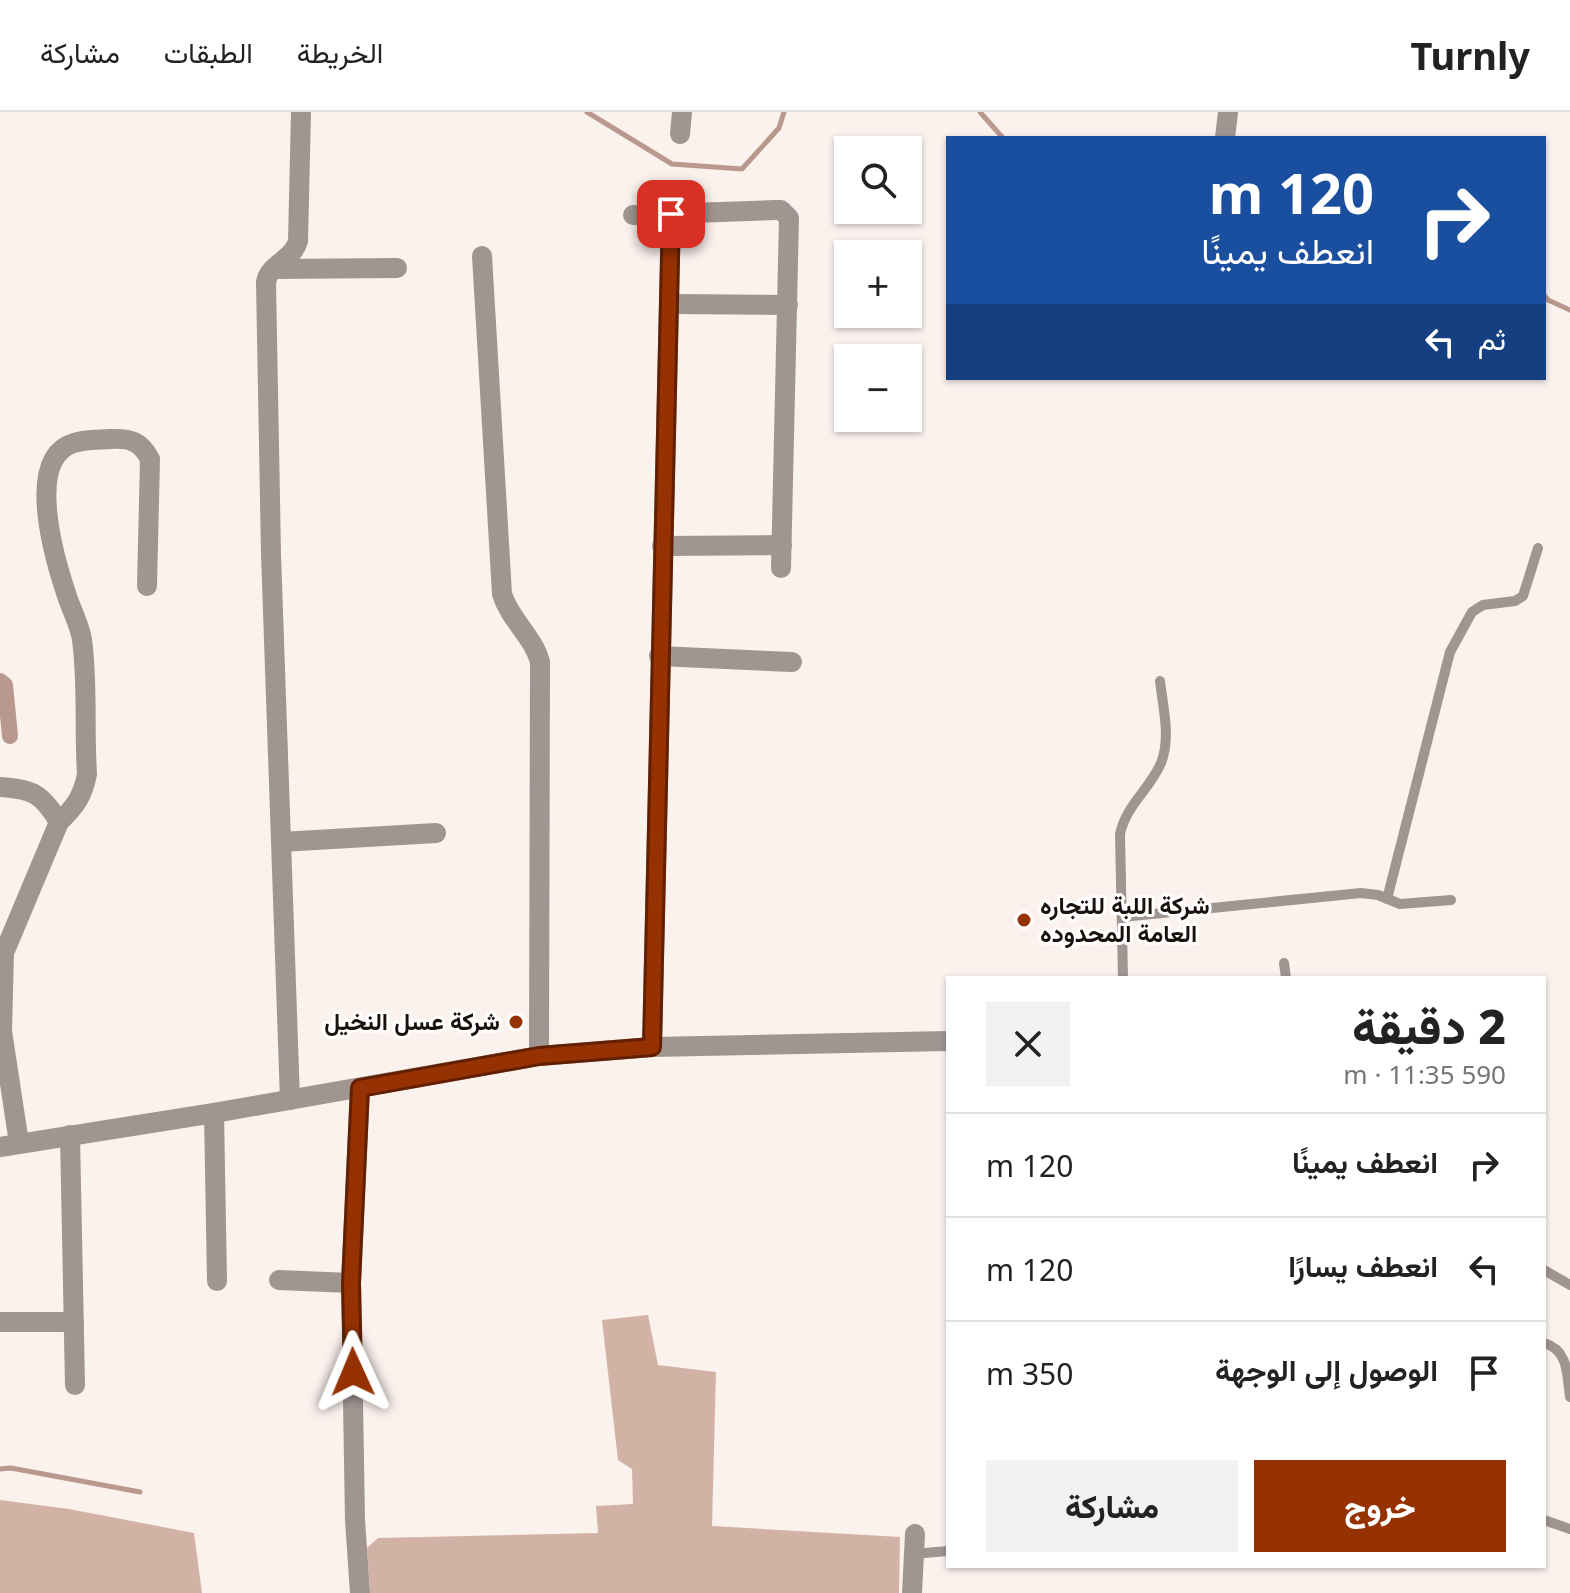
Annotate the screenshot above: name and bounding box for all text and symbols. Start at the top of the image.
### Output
text: Turnly [1411,29,1530,81]
text: مشاركة [40,33,120,71]
text: الطبقات [164,33,253,71]
text: الخريطة [297,33,383,71]
map controls [834,136,922,432]
button: search [834,136,922,224]
text: 120 m [1209,154,1374,230]
icon: right [1402,168,1506,272]
pin [637,180,705,248]
icon: arrive [649,192,693,236]
text: انعطف يمينًا [1201,226,1374,275]
button: + [834,240,922,328]
text: ثم [1478,318,1506,359]
icon: left [1418,320,1462,364]
button: − [834,344,922,432]
place label: شركة اللبة للتجاره العامة المحدوده [1040,888,1210,949]
marker: شركة اللبة للتجاره العامة المحدوده [1015,911,1033,929]
text: 2 دقيقة [1352,993,1506,1058]
button: close [986,1002,1070,1086]
place label: شركة عسل النخيل [324,1004,500,1037]
marker: شركة عسل النخيل [507,1013,525,1031]
text: 590 m · 11:35 [1343,1056,1506,1092]
text: انعطف يمينًا [1292,1141,1438,1182]
icon: right [1462,1143,1506,1187]
text: 120 m [986,1145,1073,1186]
text: انعطف يسارًا [1288,1245,1438,1286]
icon: left [1462,1247,1506,1291]
text: 120 m [986,1249,1073,1290]
position arrow [311,1330,395,1414]
text: الوصول إلى الوجهة [1215,1349,1438,1390]
icon: arrive [1462,1351,1506,1395]
text: 350 m [986,1353,1073,1394]
button: مشاركة [986,1460,1238,1552]
button: خروج [1254,1460,1506,1552]

